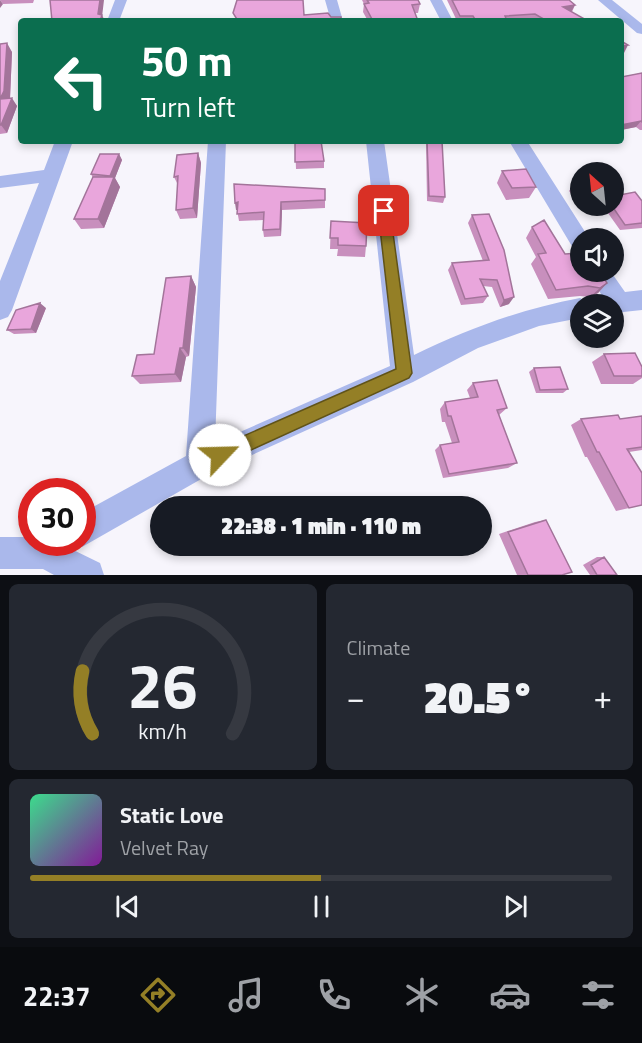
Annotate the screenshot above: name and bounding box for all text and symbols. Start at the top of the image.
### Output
text: 50 m [141,28,233,92]
icon: left [42,42,120,120]
text: Turn left [141,86,235,127]
north arrow [570,162,624,216]
map controls [570,162,624,348]
pin [358,185,409,236]
icon: arrive [367,194,400,227]
button: sound [570,228,624,282]
button: layers [570,294,624,348]
position arrow [188,423,252,487]
speed limit sign: 30 [18,478,96,556]
text: 22:38 · 1 min · 110 m [221,509,421,543]
text: Climate [347,632,410,663]
text: 26 [128,637,198,732]
text: 20.5° [423,662,535,730]
text: − [347,672,365,722]
text: + [594,672,612,722]
text: km/h [138,715,187,747]
text: Static Love [120,798,223,832]
text: Velvet Ray [120,832,209,863]
icon: previous [111,890,144,923]
icon: pause [305,890,338,923]
icon: next [499,890,532,923]
icon: directions [137,974,179,1016]
icon: music [225,974,267,1016]
icon: phone [313,974,355,1016]
icon: climate [401,974,443,1016]
icon: car [489,974,531,1016]
icon: filters [577,974,619,1016]
text: 22:37 [23,975,90,1016]

